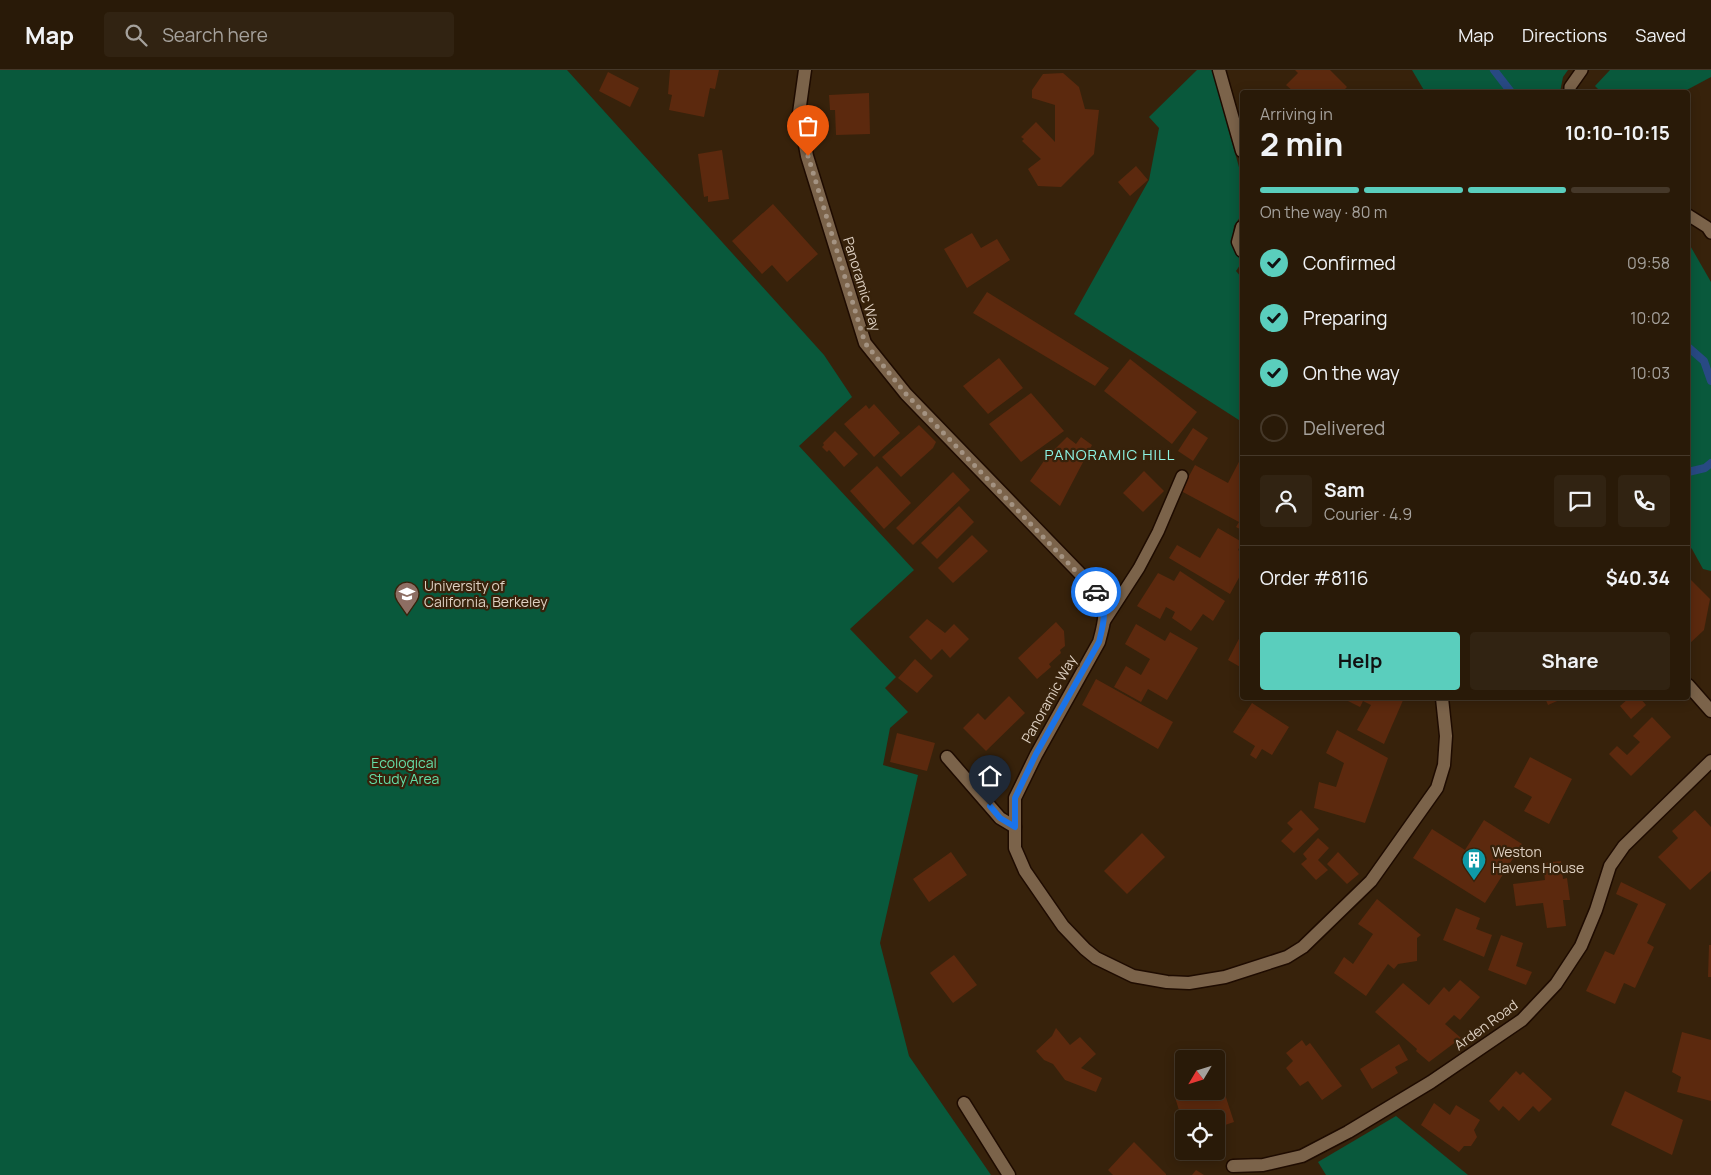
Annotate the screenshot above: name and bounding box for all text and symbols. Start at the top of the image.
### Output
search box [104,12,454,57]
text: Map [25,18,74,51]
icon: search [122,21,150,49]
text: Search here [162,22,268,48]
text: Map [1458,23,1494,47]
text: Directions [1522,23,1607,47]
text: Saved [1635,23,1686,47]
text: Arriving in [1260,103,1333,125]
pin [787,105,829,156]
icon: bag [794,112,822,140]
text: 10:10–10:15 [1565,120,1670,146]
text: 2 min [1260,122,1343,166]
text: On the way · 80 m [1260,201,1387,223]
street label: Panoramic Way [839,234,886,334]
icon: check [1260,249,1288,277]
text: Confirmed [1303,250,1396,276]
text: 09:58 [1627,252,1670,274]
icon: check [1260,304,1288,332]
text: Preparing [1303,305,1388,331]
text: 10:02 [1630,307,1670,329]
icon: check [1260,359,1288,387]
text: On the way [1303,360,1400,386]
text: 10:03 [1631,362,1670,384]
text: Delivered [1303,415,1385,441]
district label: PANORAMIC HILL [1045,444,1175,465]
button: person [1260,475,1312,527]
button: chat [1554,475,1606,527]
button: phone [1618,475,1670,527]
text: Sam [1324,477,1365,503]
text: Courier · 4.9 [1324,503,1412,525]
text: Order #8116 [1260,565,1369,591]
text: $40.34 [1606,565,1670,591]
courier [1071,567,1121,617]
place label: University of California, Berkeley [424,576,548,611]
icon: car [1082,578,1110,606]
school or university icon: University of California, Berkeley [394,581,420,615]
button: Help [1260,632,1460,690]
button: Share [1470,632,1670,690]
street label: Panoramic Way [1017,651,1081,746]
park label: Ecological Study Area [369,753,439,788]
pin [969,755,1011,806]
icon: home [976,762,1004,790]
place label: Weston Havens House [1492,842,1584,877]
building icon: Weston Havens House [1461,847,1487,881]
street label: Arden Road [1450,995,1521,1054]
north arrow [1175,1050,1225,1100]
map controls [1175,1050,1225,1160]
button: locate [1175,1110,1225,1160]

